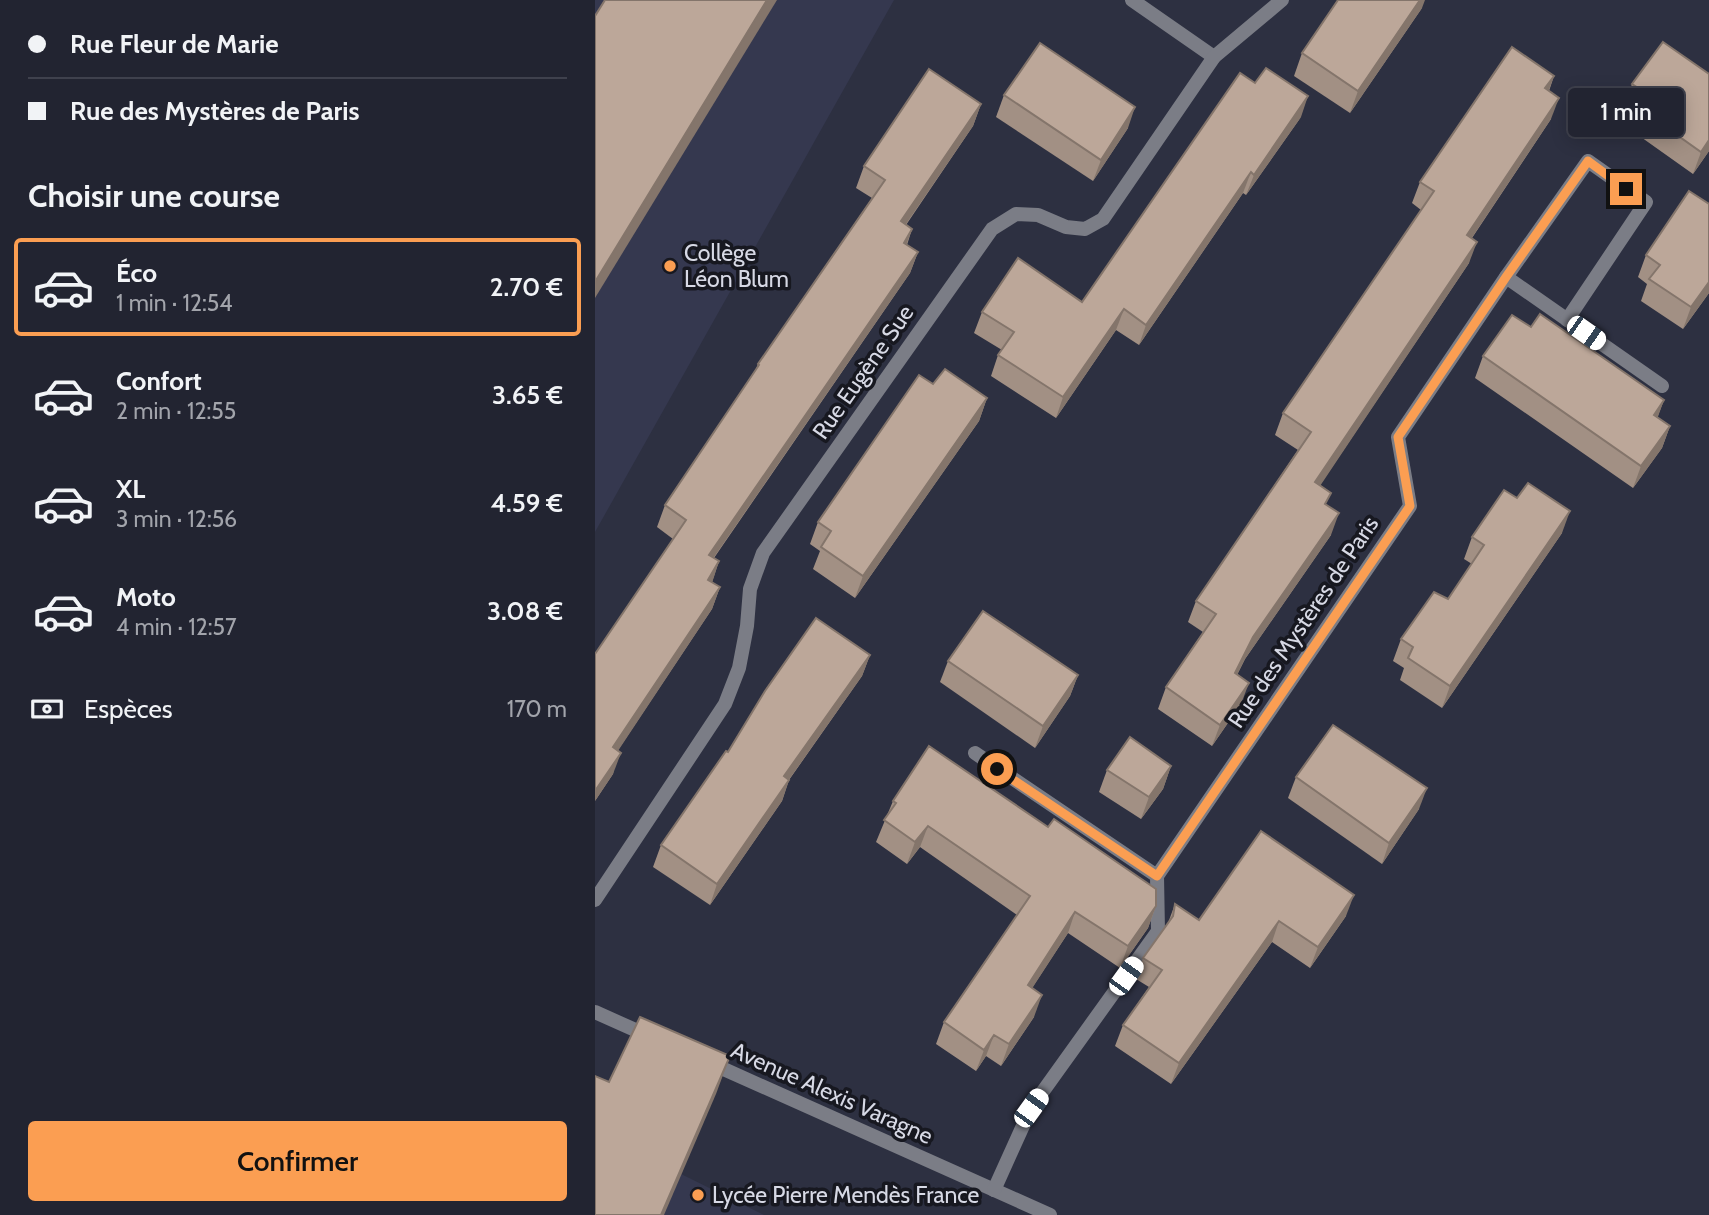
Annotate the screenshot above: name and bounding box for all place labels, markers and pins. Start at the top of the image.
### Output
place label: Collège Léon Blum [684,239,789,293]
marker: Collège Léon Blum [662,258,678,274]
place label: Lycée Pierre Mendès France [712,1181,980,1209]
marker: Lycée Pierre Mendès France [690,1187,706,1203]

